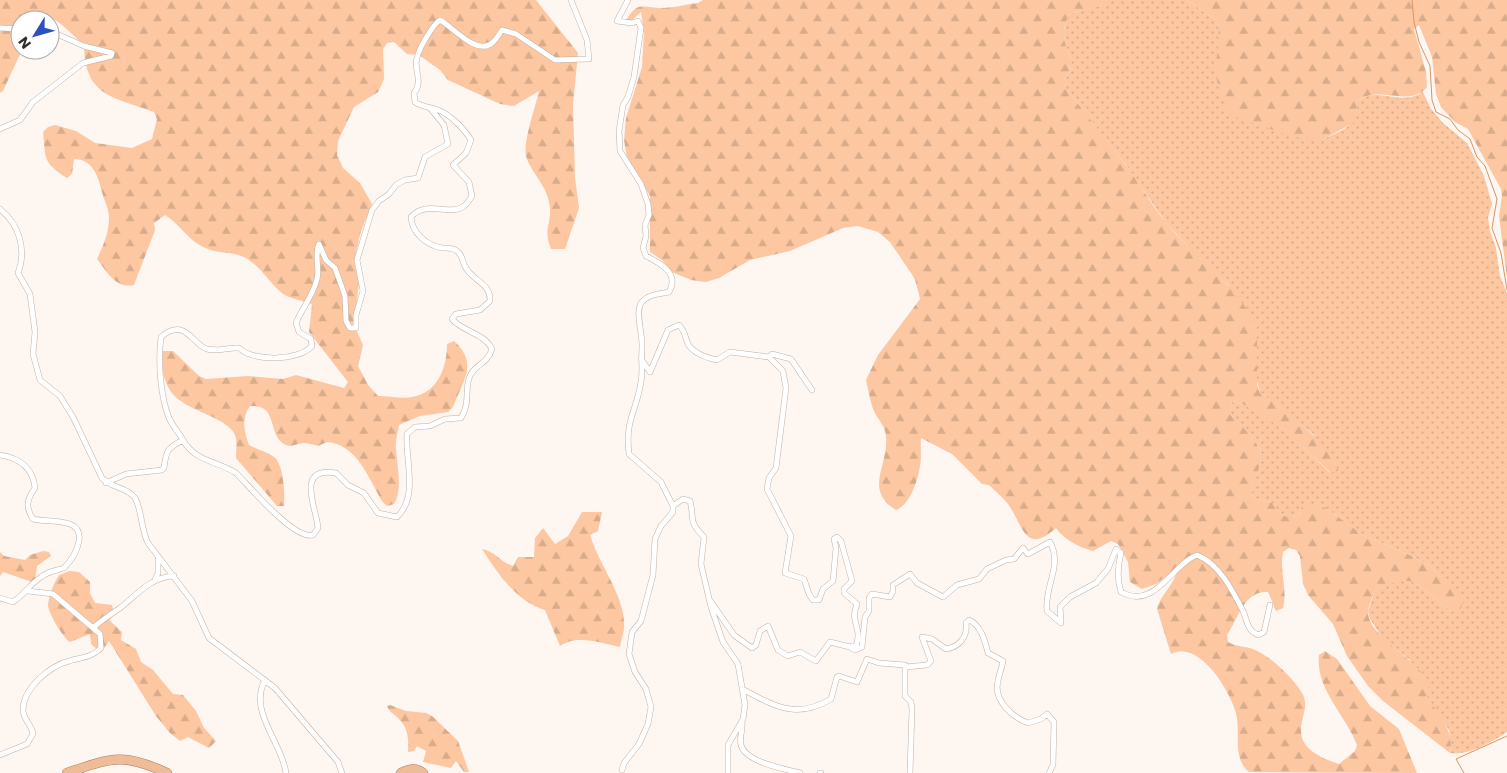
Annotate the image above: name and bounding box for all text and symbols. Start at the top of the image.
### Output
north arrow [10,10,60,60]
text: N [13,33,36,53]

